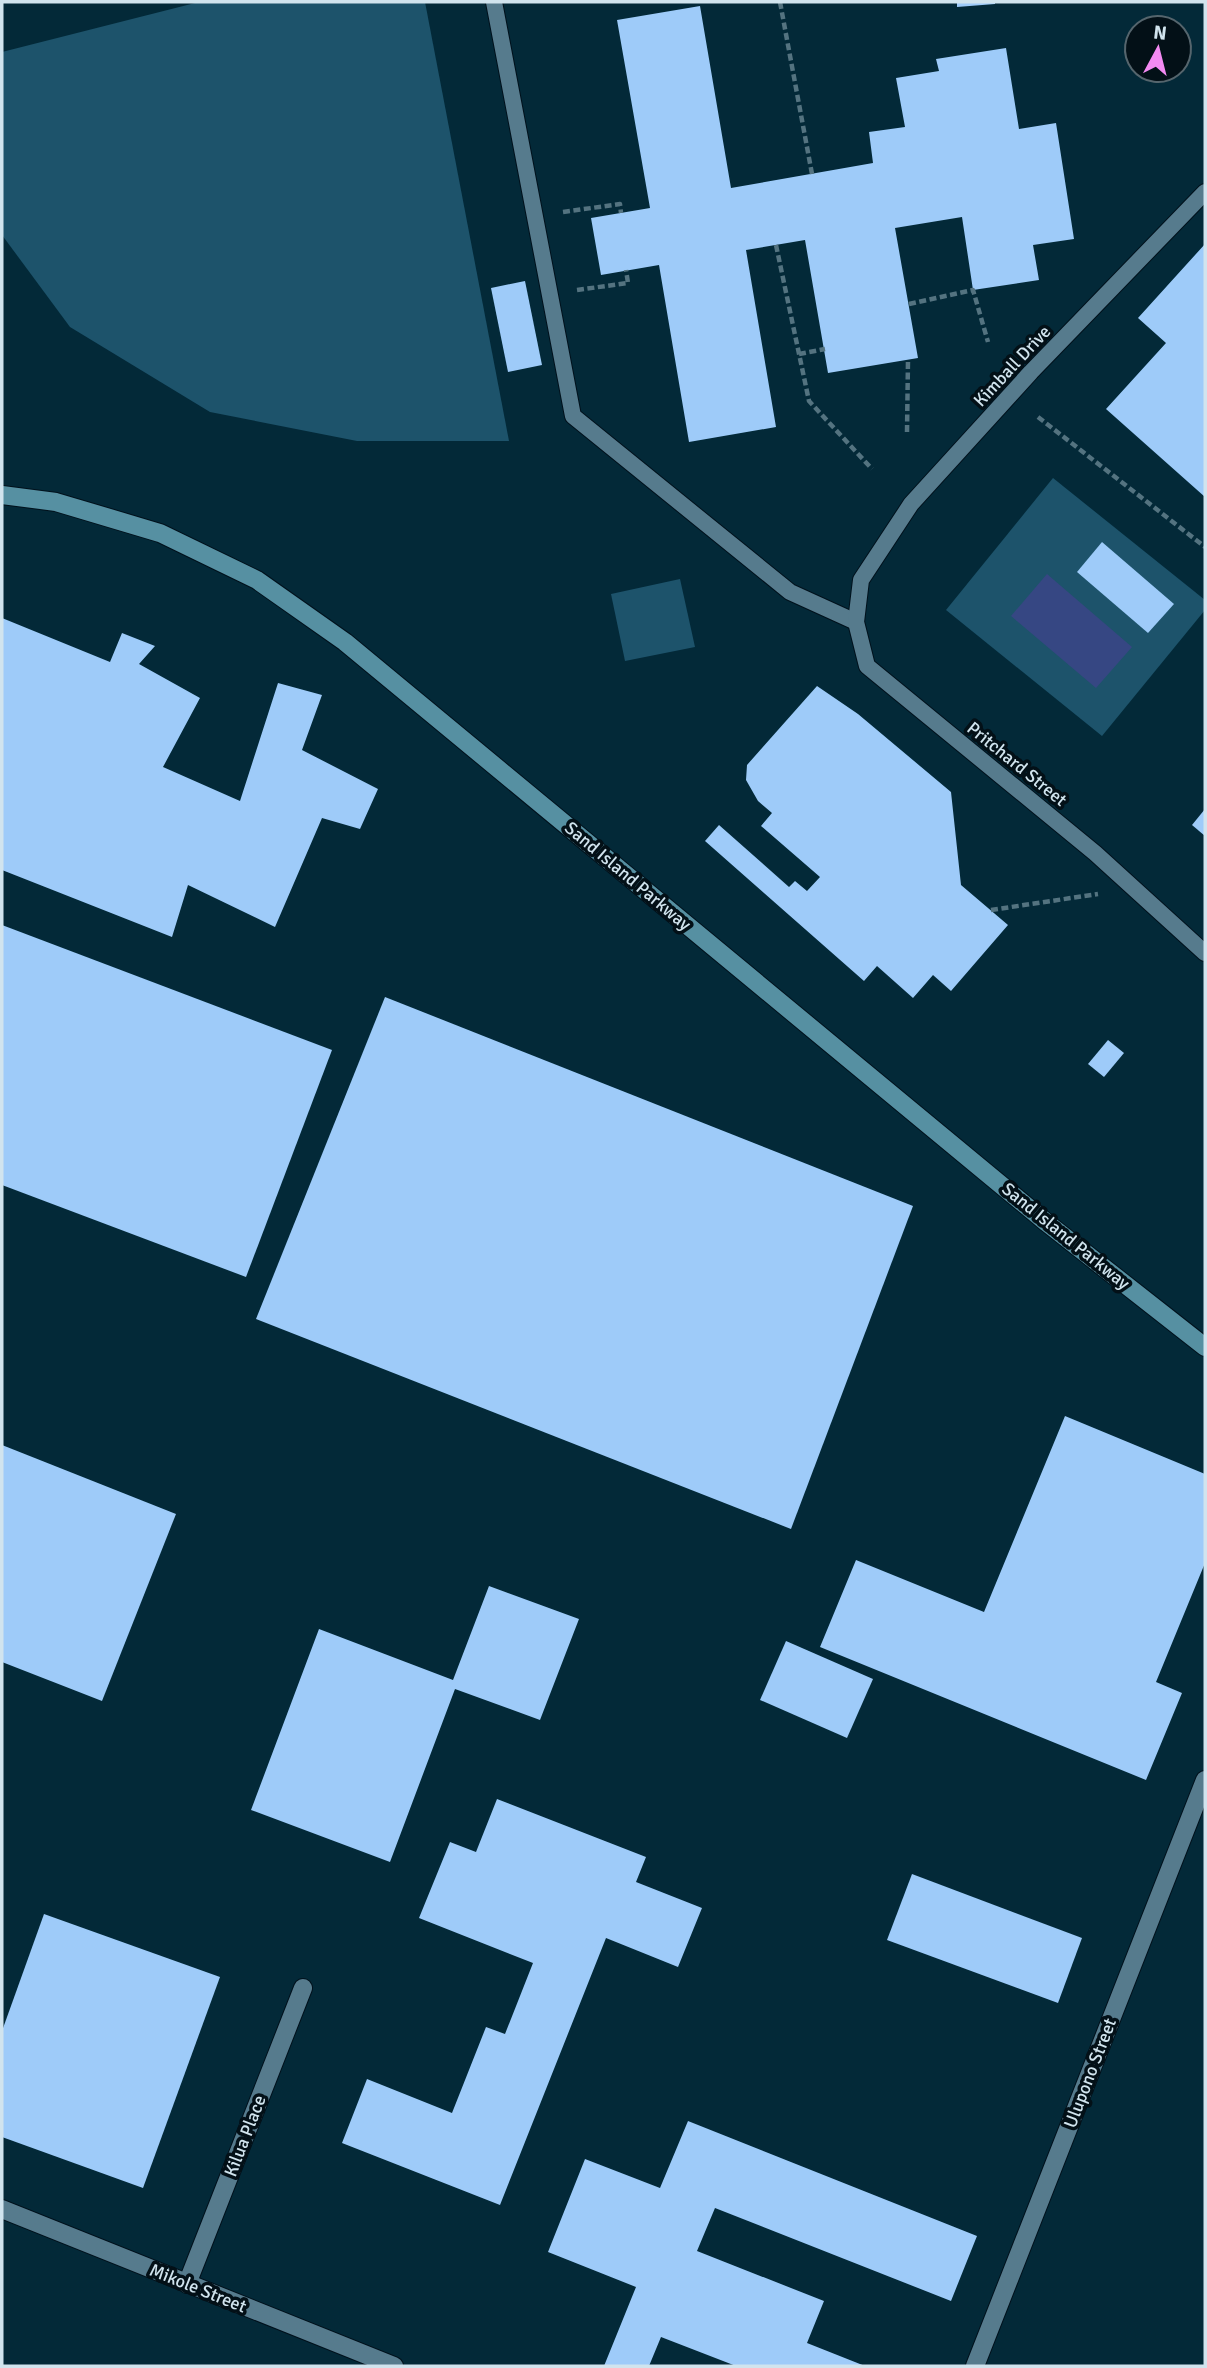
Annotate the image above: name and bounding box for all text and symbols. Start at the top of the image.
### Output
north arrow [1123,14,1193,84]
text: N [1152,20,1168,46]
street label: Kimball Drive [969,321,1055,411]
street label: Pritchard Street [963,717,1071,811]
street label: Sand Island Parkway [560,817,696,936]
street label: Sand Island Parkway [998,1178,1135,1295]
street label: Ulupono Street [1059,2015,1121,2131]
street label: Kilua Place [219,2092,271,2180]
street label: Mikole Street [146,2259,250,2317]

